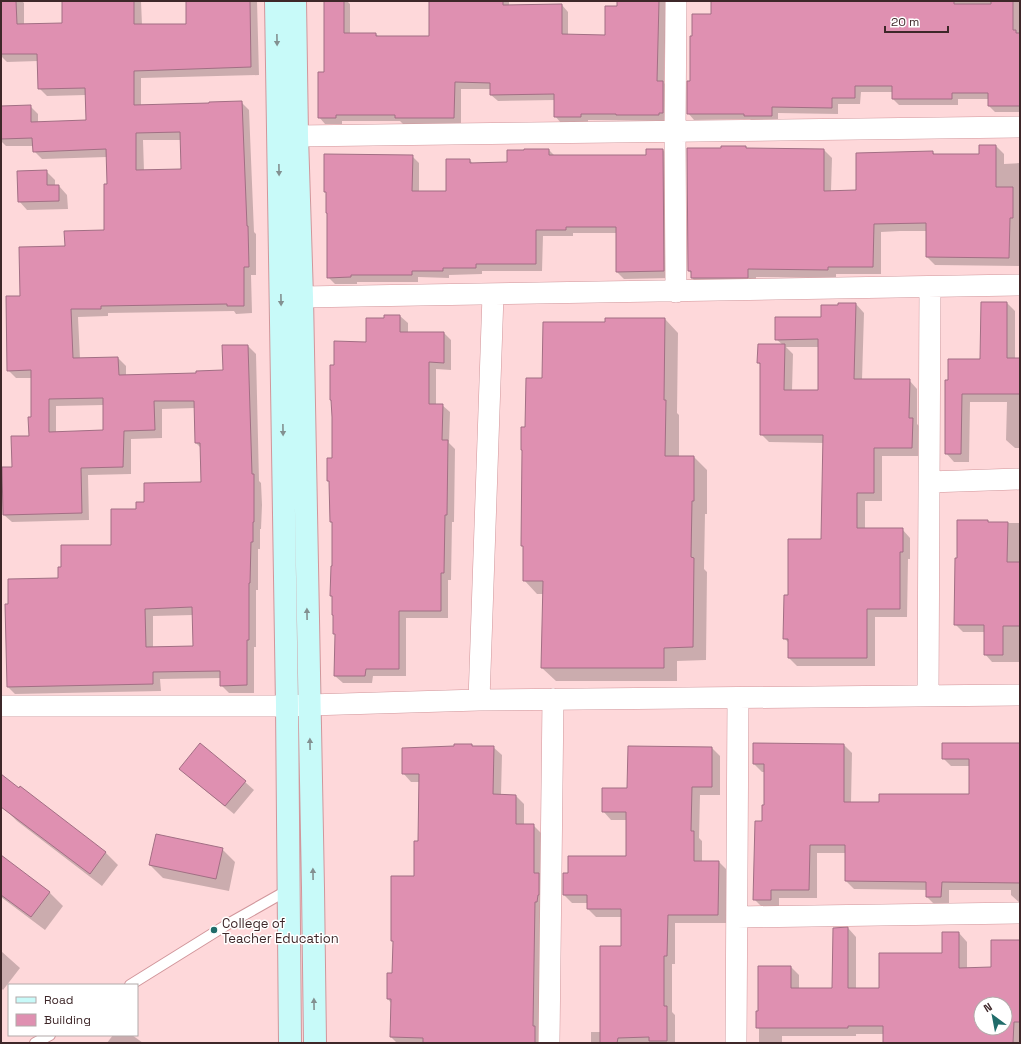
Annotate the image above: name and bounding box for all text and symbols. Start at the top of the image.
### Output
scale bar [885,8,948,34]
text: 20 m [891,14,919,30]
one-way arrow [274,34,280,47]
one-way arrow [276,164,282,177]
one-way arrow [278,294,284,307]
one-way arrow [280,424,286,437]
one-way arrow [304,607,310,620]
one-way arrow [306,738,313,750]
one-way arrow [310,867,316,880]
place label: College of Teacher Education [222,915,339,947]
marker: College of Teacher Education [209,925,219,935]
legend [8,984,138,1036]
text: Road [44,992,73,1008]
north arrow [973,996,1013,1036]
one-way arrow [311,997,317,1010]
text: N [981,1000,995,1015]
text: Building [44,1012,91,1028]

